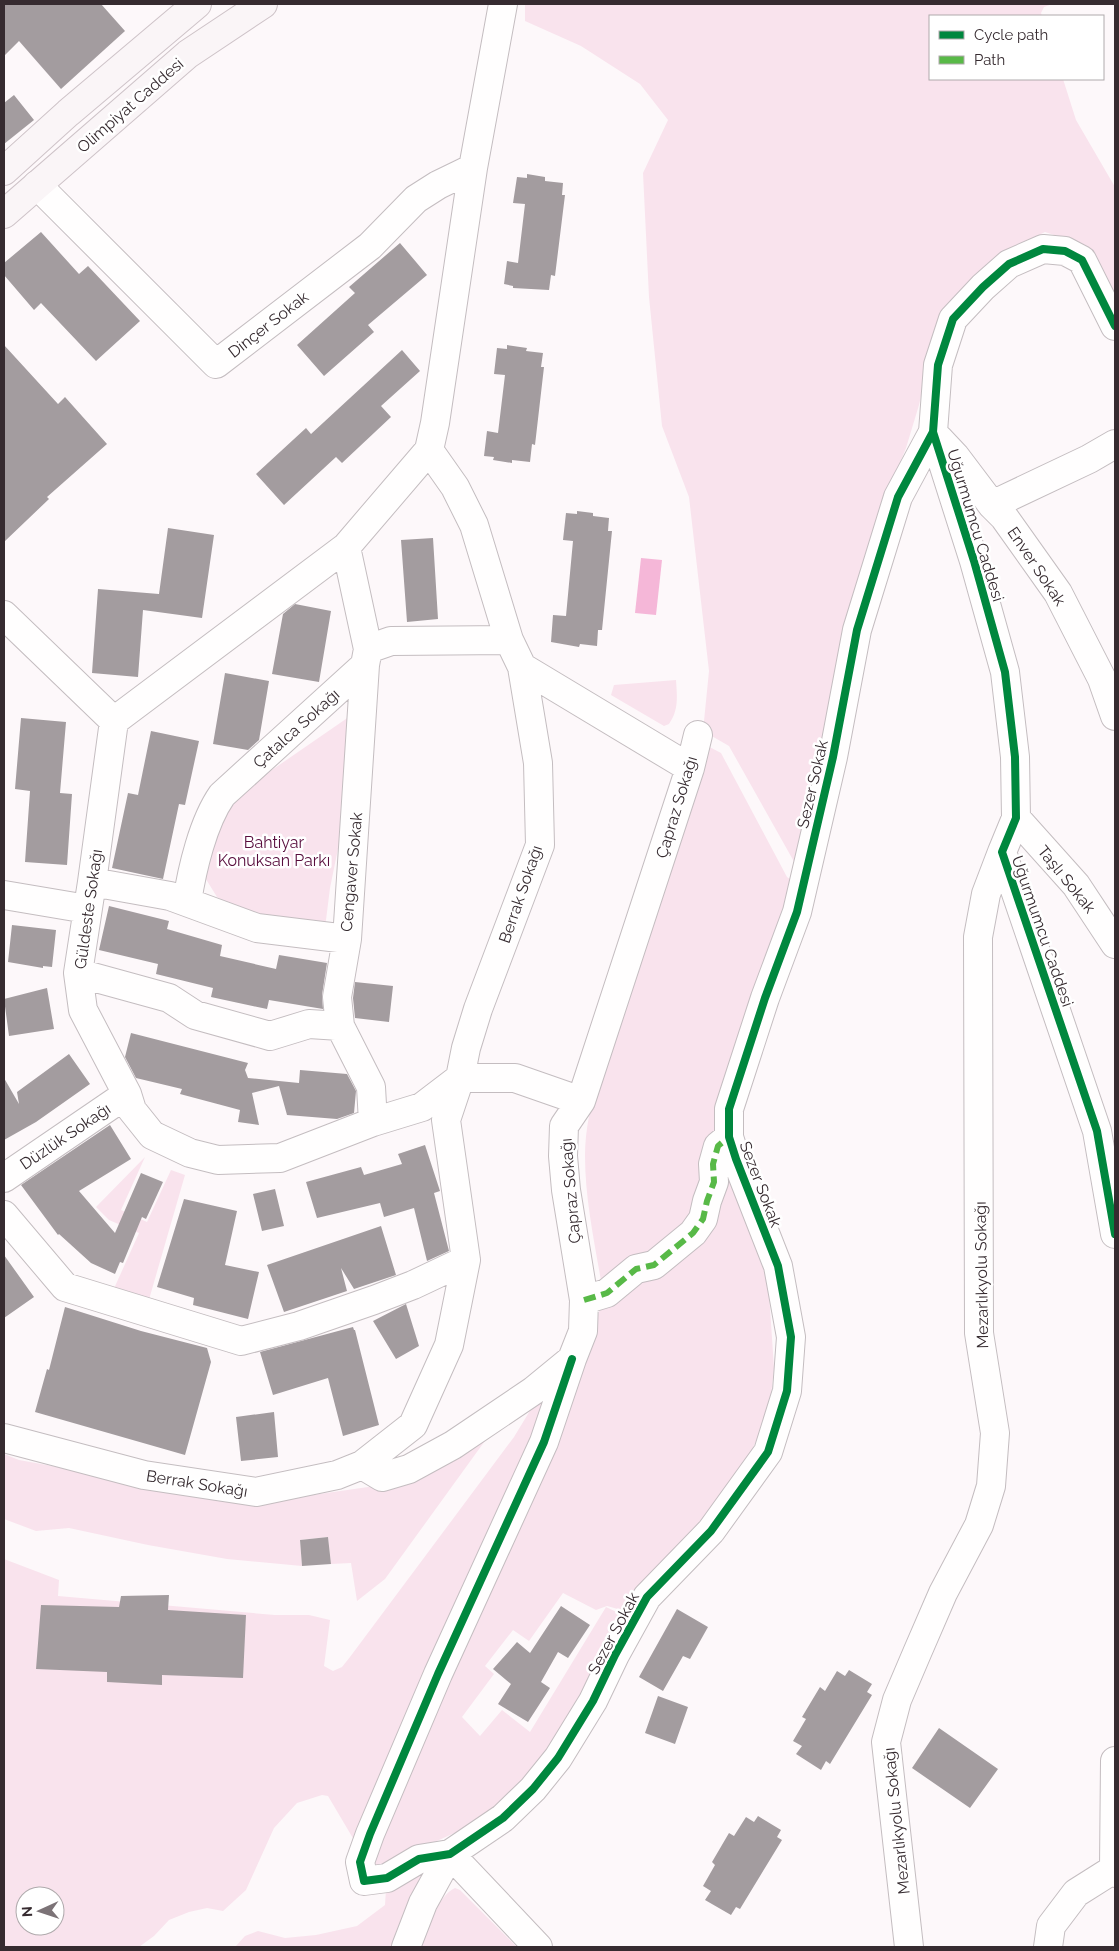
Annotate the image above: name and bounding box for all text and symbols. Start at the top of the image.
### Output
legend [929,15,1104,80]
text: Cycle path [974,26,1048,44]
text: Path [974,51,1005,69]
street label: Olimpiyat Caddesi [73,54,187,157]
street label: Dinçer Sokak [224,287,313,362]
street label: Uğurmumcu Caddesi [943,447,1008,604]
street label: Enver Sokak [1003,523,1070,610]
street label: Çatalca Sokağı [249,685,343,772]
street label: Sezer Sokak [793,737,832,830]
street label: Çapraz Sokağı [652,754,701,860]
street label: Cengaver Sokak [337,811,366,933]
park label: Bahtiyar Konuksan Parkı [218,833,330,870]
street label: Taşlı Sokak [1034,842,1100,917]
street label: Berrak Sokağı [495,843,546,946]
street label: Güldeste Sokağı [71,848,106,970]
street label: Uğurmumcu Caddesi [1008,853,1077,1009]
street label: Düzlük Sokağı [16,1099,114,1174]
street label: Çapraz Sokağı [556,1138,585,1244]
street label: Sezer Sokak [735,1139,786,1230]
street label: Mezarlıkyolu Sokağı [971,1201,992,1349]
street label: Berrak Sokağı [145,1466,249,1501]
street label: Sezer Sokak [584,1588,643,1678]
street label: Mezarlıkyolu Sokağı [879,1747,914,1895]
north arrow [15,1886,65,1936]
text: N [19,1906,35,1917]

